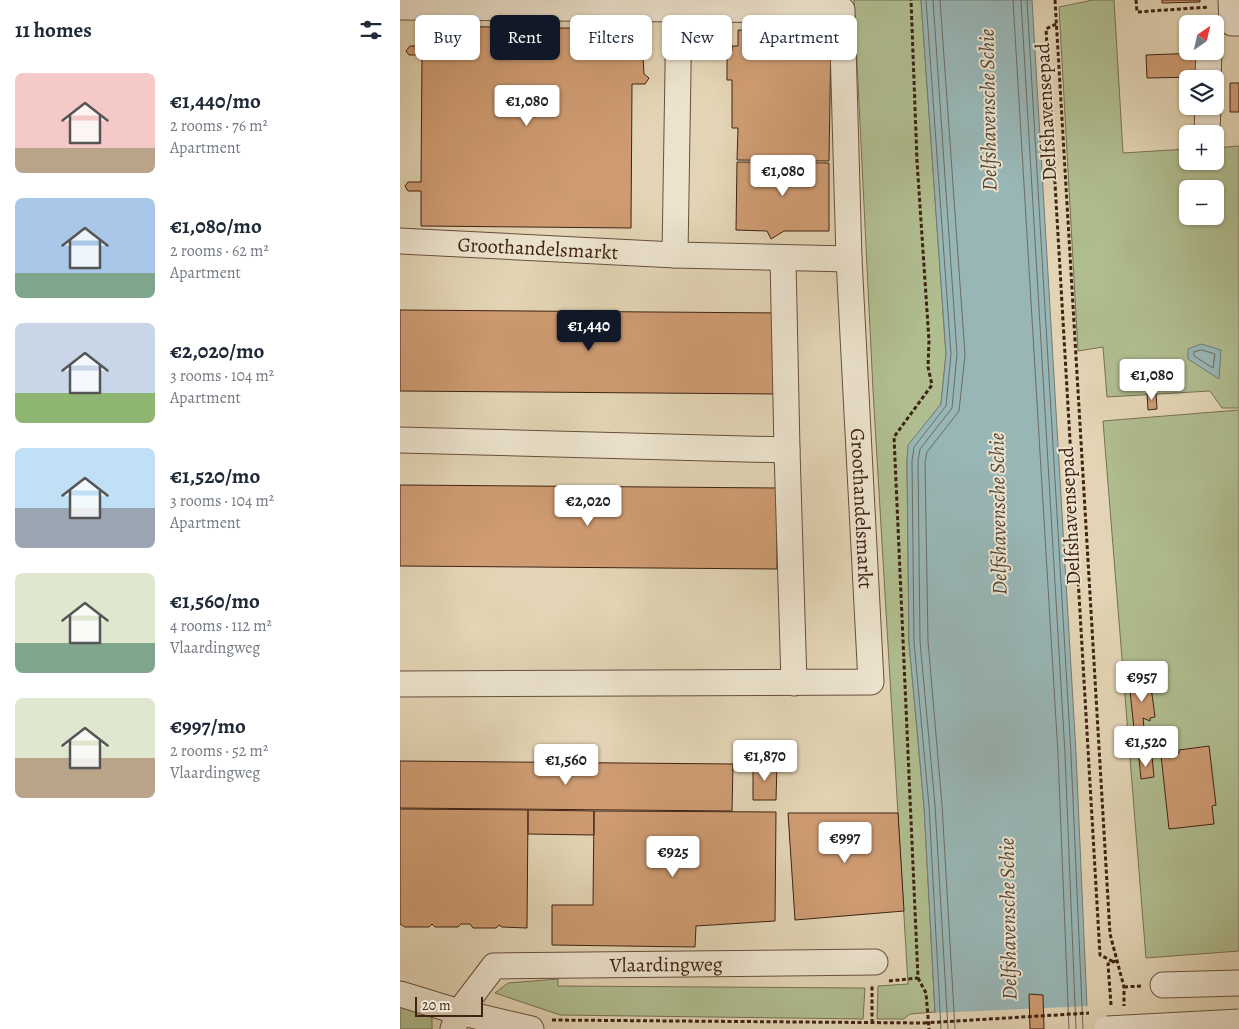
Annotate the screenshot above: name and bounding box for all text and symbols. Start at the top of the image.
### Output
chip: Buy [415,15,480,60]
chip: Rent [490,15,560,60]
chip: Filters [570,15,652,60]
chip: New [662,15,732,60]
chip: Apartment [742,15,857,60]
north arrow [1179,15,1224,60]
map controls [1179,15,1224,225]
text: 11 homes [15,16,92,44]
icon: filters [357,16,385,44]
water label: Delfshavensche Schie [973,28,1003,191]
street label: Delfshavensepad [1029,42,1063,182]
button: layers [1179,70,1224,115]
pin: €1,080 [486,84,568,127]
text: €1,440/mo [170,87,261,115]
text: €1,080 [506,90,549,112]
icon: home [55,93,115,153]
text: 2 rooms · 76 m² [170,115,268,137]
button: + [1179,125,1224,170]
text: Apartment [170,137,241,159]
pin: €1,080 [742,154,824,197]
text: €1,080 [762,160,805,182]
button: − [1179,180,1224,225]
text: €1,080/mo [170,212,262,240]
icon: home [55,218,115,278]
street label: Groothandelsmarkt [457,230,619,266]
text: 2 rooms · 62 m² [170,240,269,262]
text: Apartment [170,262,241,284]
pin: €1,440 [548,310,630,352]
text: €1,440 [568,315,610,337]
text: €2,020/mo [170,337,264,365]
icon: home [55,343,115,403]
pin: €1,080 [1111,358,1193,401]
text: €1,080 [1131,364,1174,386]
text: 3 rooms · 104 m² [170,365,274,387]
text: Apartment [170,387,241,409]
street label: Groothandelsmarkt [844,428,880,590]
water label: Delfshavensche Schie [983,432,1013,595]
street label: Delfshavensepad [1053,446,1087,586]
text: €1,520/mo [170,462,260,490]
icon: home [55,468,115,528]
pin: €2,020 [547,484,629,527]
text: 3 rooms · 104 m² [170,490,274,512]
text: €2,020 [565,490,611,512]
text: Apartment [170,512,241,534]
text: €1,560/mo [170,587,260,615]
icon: home [55,593,115,653]
text: 4 rooms · 112 m² [170,615,272,637]
text: Vlaardingweg [170,637,260,659]
pin: €957 [1112,660,1172,703]
text: €957 [1127,666,1157,688]
text: €997/mo [170,712,246,740]
icon: home [55,718,115,778]
pin: €1,520 [1105,726,1187,768]
text: €1,520 [1125,731,1167,753]
text: 2 rooms · 52 m² [170,740,268,762]
pin: €1,870 [724,740,806,782]
pin: €1,560 [525,744,607,786]
text: €1,870 [744,745,786,767]
text: €1,560 [545,749,587,771]
text: Vlaardingweg [170,762,260,784]
pin: €997 [815,822,875,864]
text: €997 [830,827,860,849]
pin: €925 [643,836,703,878]
water label: Delfshavensche Schie [993,837,1023,1000]
text: €925 [657,841,689,863]
street label: Vlaardingweg [609,950,723,978]
scale bar [415,994,482,1017]
text: 20 m [422,996,451,1015]

